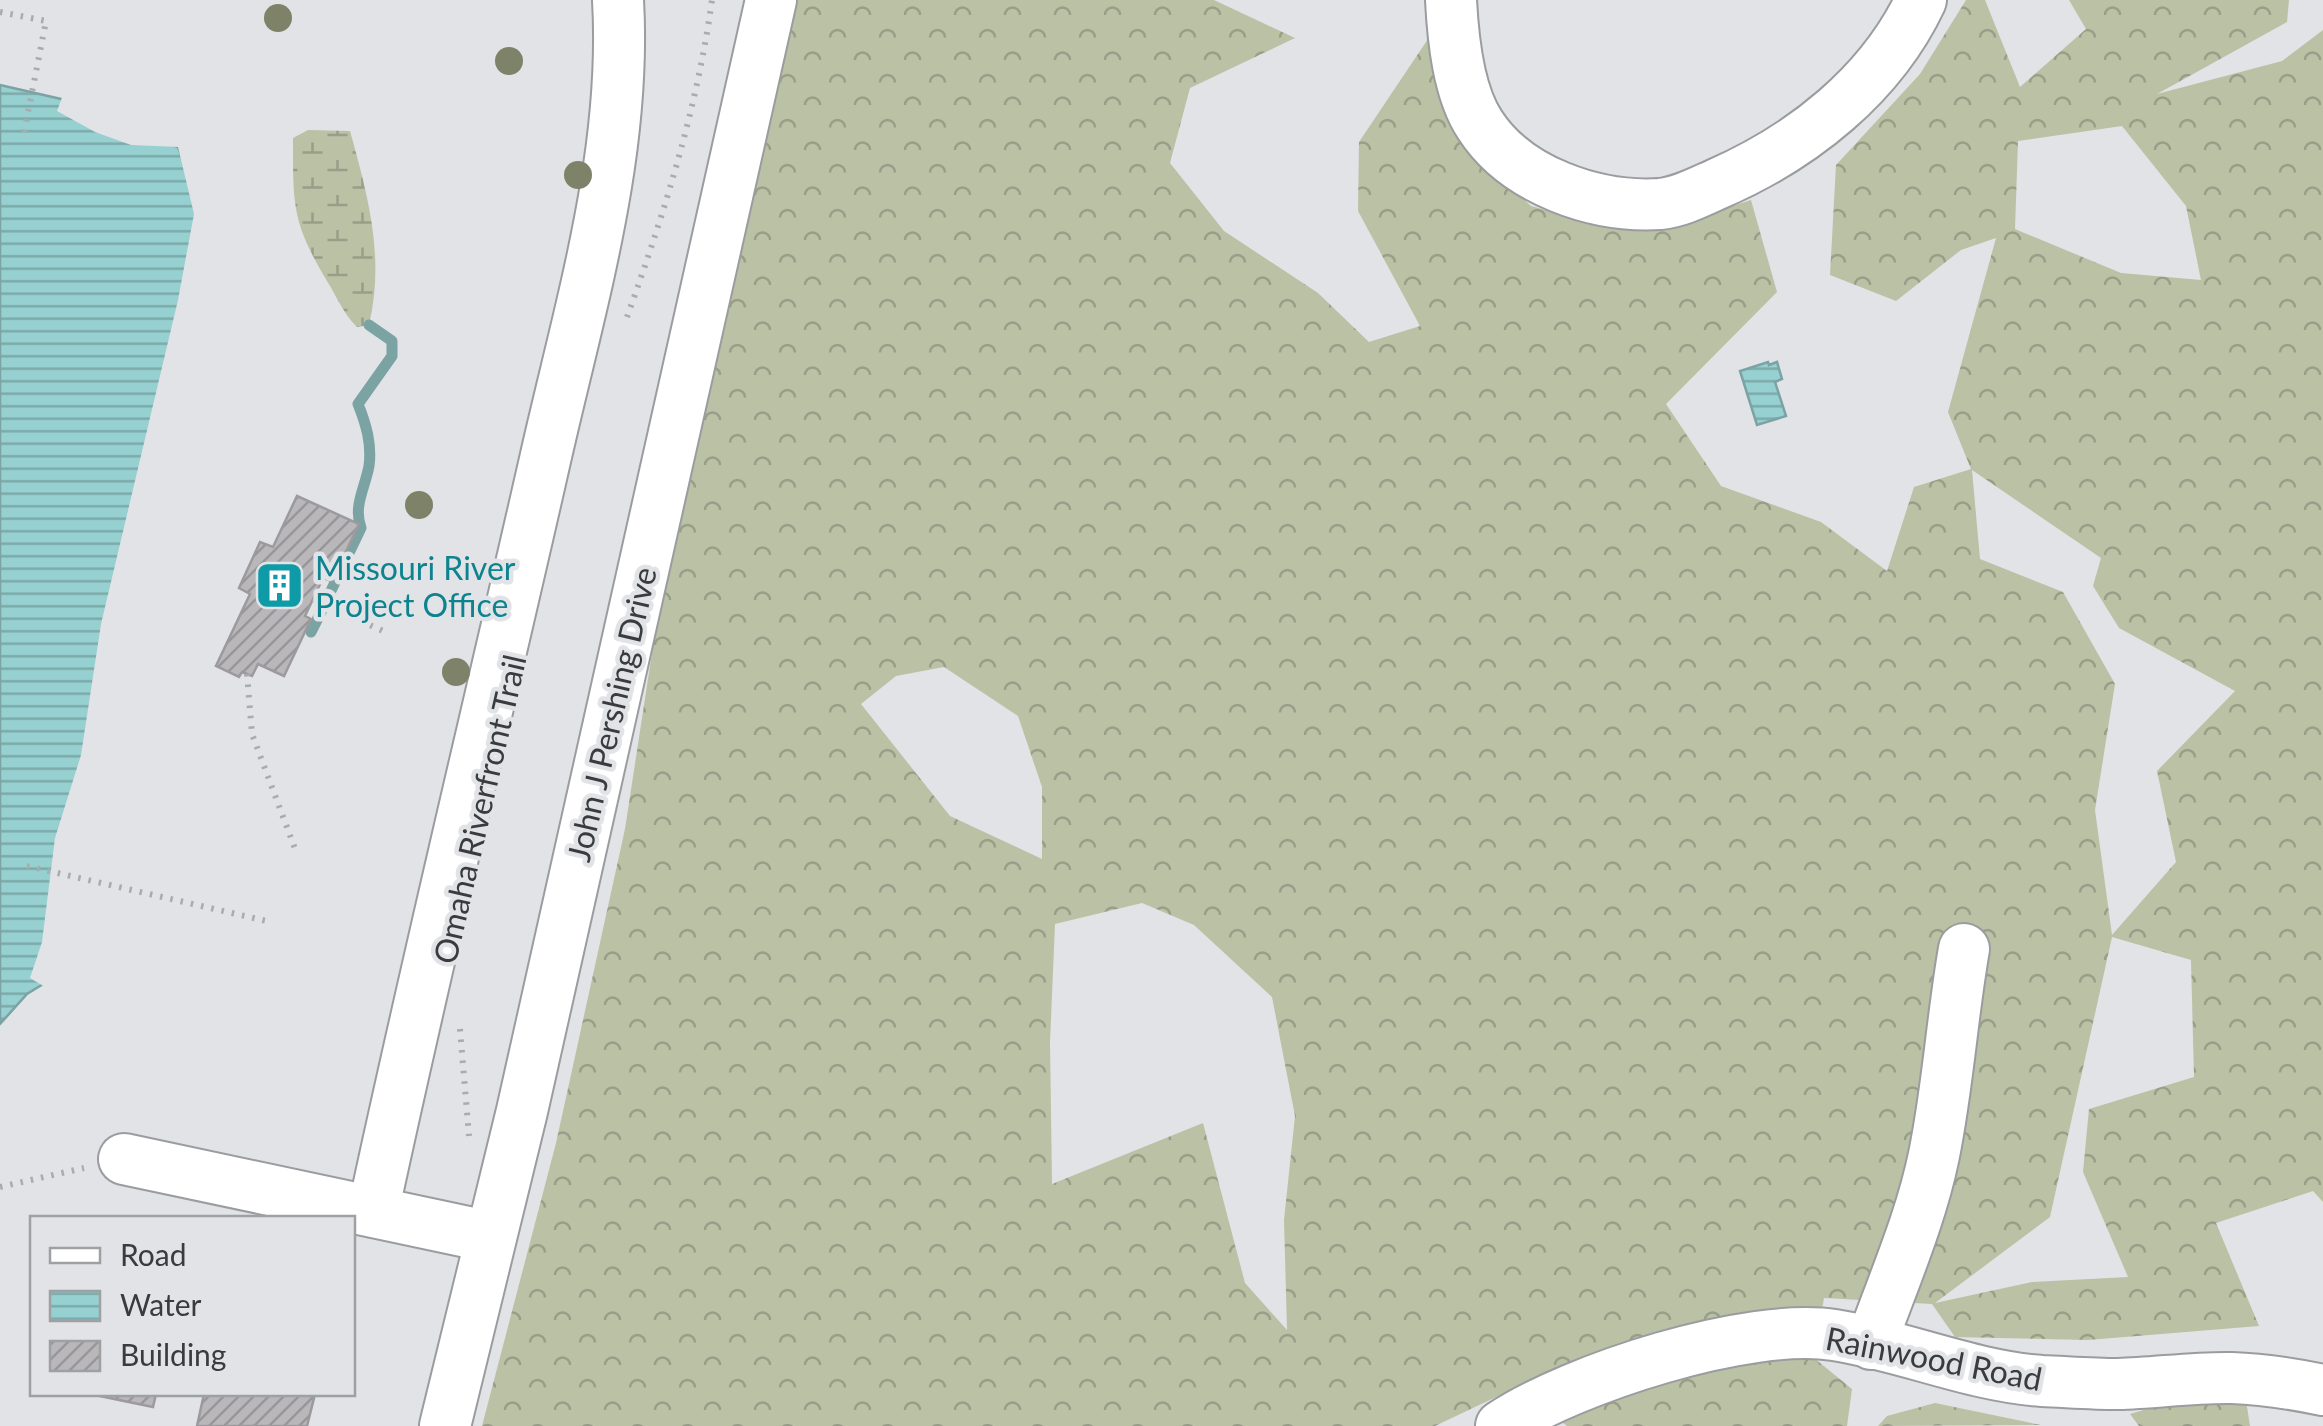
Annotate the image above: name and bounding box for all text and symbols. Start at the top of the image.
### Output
place label: Missouri River Project Office [315,548,516,624]
building icon: Missouri River Project Office [254,559,306,611]
street label: John J Pershing Drive [558,563,664,865]
street label: Omaha Riverfront Trail [424,651,534,967]
legend [30,1216,355,1396]
text: Road [120,1236,187,1272]
text: Water [120,1286,202,1322]
street label: Rainwood Road [1823,1318,2045,1398]
text: Building [120,1336,226,1372]

